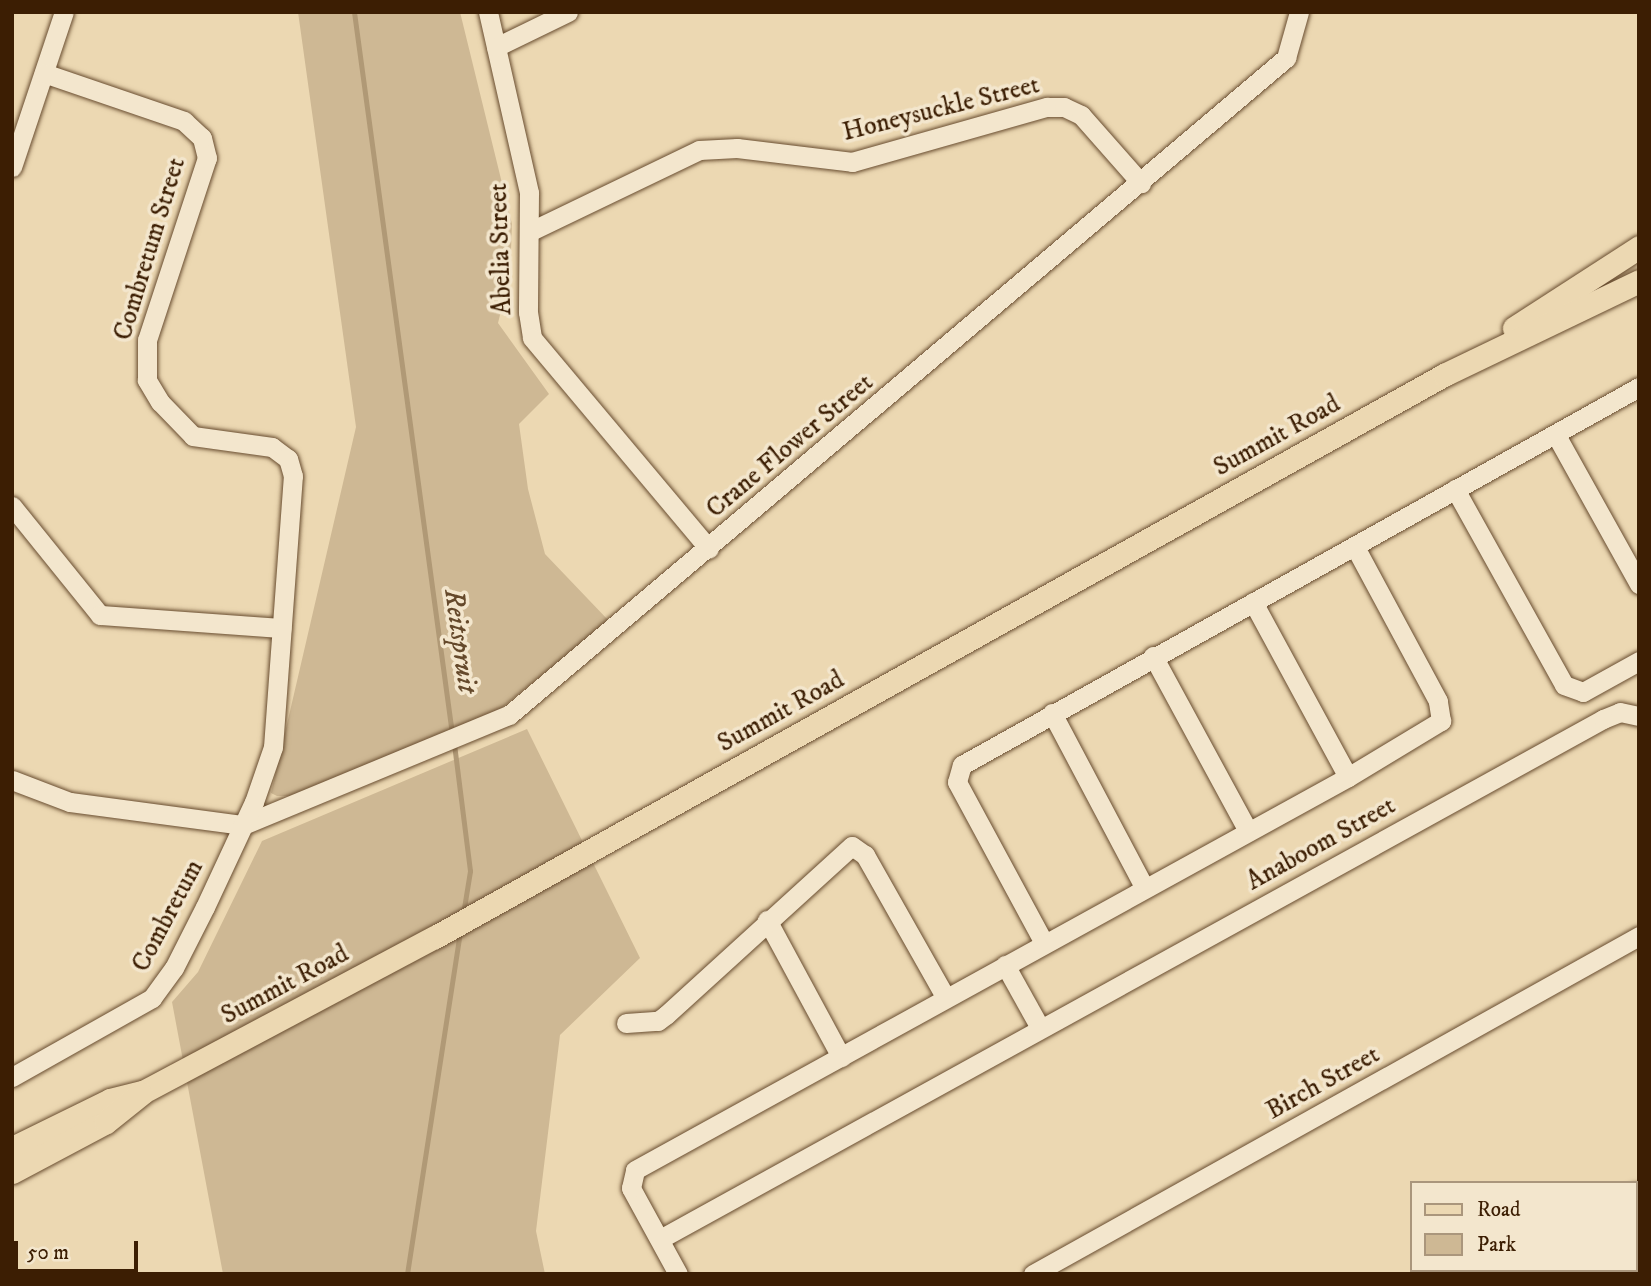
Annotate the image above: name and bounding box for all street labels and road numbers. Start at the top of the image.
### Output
street label: Honeysuckle Street [839,69,1043,149]
street label: Combretum Street [107,154,193,344]
street label: Abelia Street [483,182,519,316]
street label: Crane Flower Street [700,367,880,525]
street label: Summit Road [1208,389,1346,483]
street label: Summit Road [712,665,850,759]
street label: Anaboom Street [1241,790,1401,898]
street label: Combretum [126,855,210,977]
street label: Summit Road [216,938,354,1032]
street label: Birch Street [1261,1039,1385,1127]

